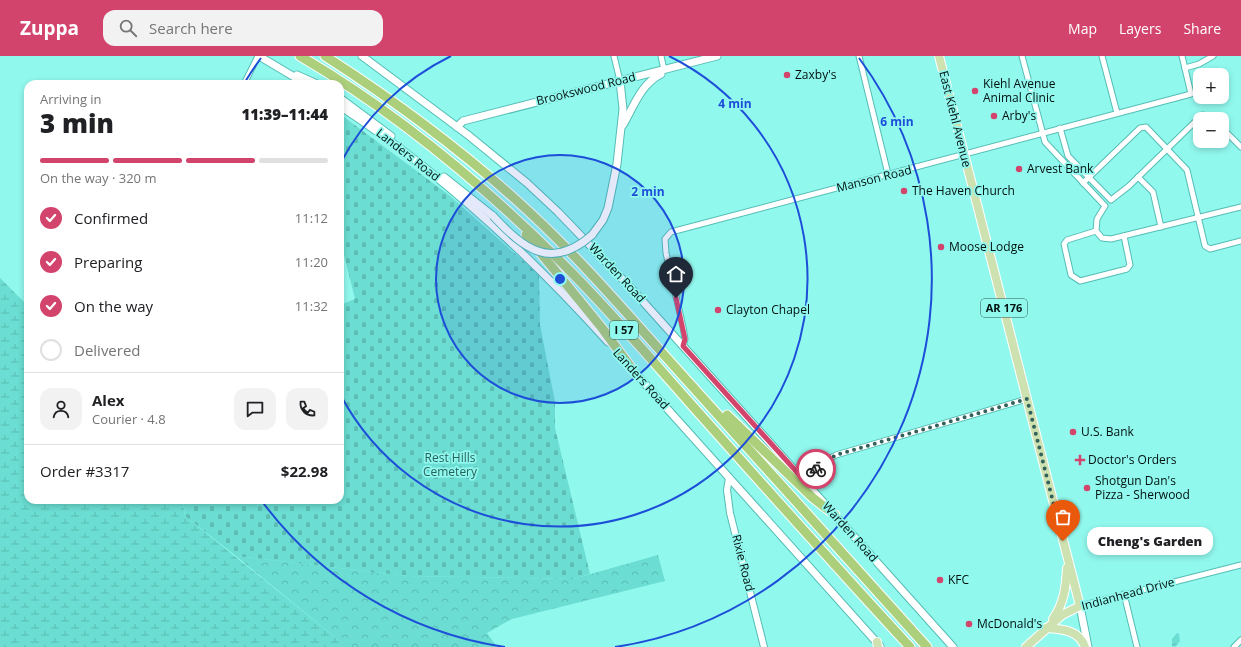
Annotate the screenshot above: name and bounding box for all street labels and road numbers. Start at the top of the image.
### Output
street label: Brookswood Road [534,68,637,109]
street label: East Kiehl Avenue [935,69,976,169]
street label: Landers Road [373,124,444,185]
street label: Manson Road [835,161,913,196]
street label: Warden Road [585,239,649,306]
road number: AR 176 [981,299,1027,317]
road number: I 57 [610,321,638,339]
street label: Landers Road [609,344,673,413]
street label: Warden Road [819,498,882,566]
street label: Rixie Road [728,533,759,593]
street label: Indianhead Drive [1079,573,1177,614]

